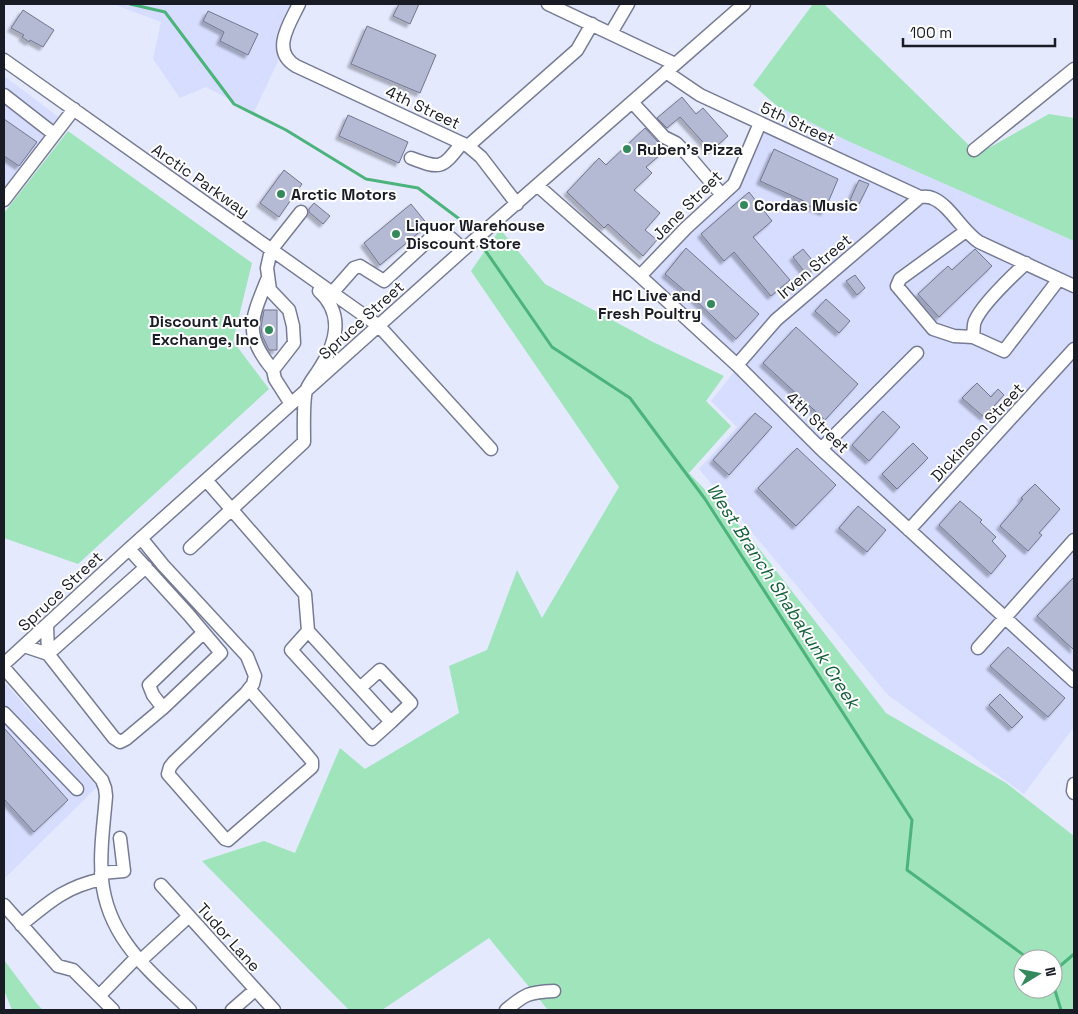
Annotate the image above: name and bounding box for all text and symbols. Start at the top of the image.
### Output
scale bar [903,15,1056,47]
text: 100 m [910,23,952,42]
street label: 4th Street [382,81,464,134]
street label: 5th Street [757,97,838,150]
street label: Arctic Parkway [148,139,254,222]
place label: Ruben's Pizza [637,139,743,160]
marker: Ruben's Pizza [621,143,633,155]
street label: Jane Street [648,166,727,245]
place label: Arctic Motors [291,184,396,205]
marker: Arctic Motors [275,188,287,200]
place label: Cordas Music [754,195,858,216]
marker: Cordas Music [738,199,750,211]
place label: Liquor Warehouse Discount Store [406,215,545,254]
marker: Liquor Warehouse Discount Store [390,228,402,240]
street label: Irven Street [773,229,856,304]
street label: Spruce Street [314,276,408,364]
place label: HC Live and Fresh Poultry [598,285,701,324]
marker: HC Live and Fresh Poultry [705,298,717,310]
place label: Discount Auto Exchange, Inc [149,311,259,350]
marker: Discount Auto Exchange, Inc [263,324,275,336]
street label: Dickinson Street [926,379,1029,486]
street label: 4th Street [782,387,854,458]
water label: West Branch Shabakunk Creek [702,479,866,715]
street label: Spruce Street [14,547,107,636]
street label: Tudor Lane [192,899,265,976]
north arrow [1013,949,1063,999]
text: N [1041,966,1060,978]

